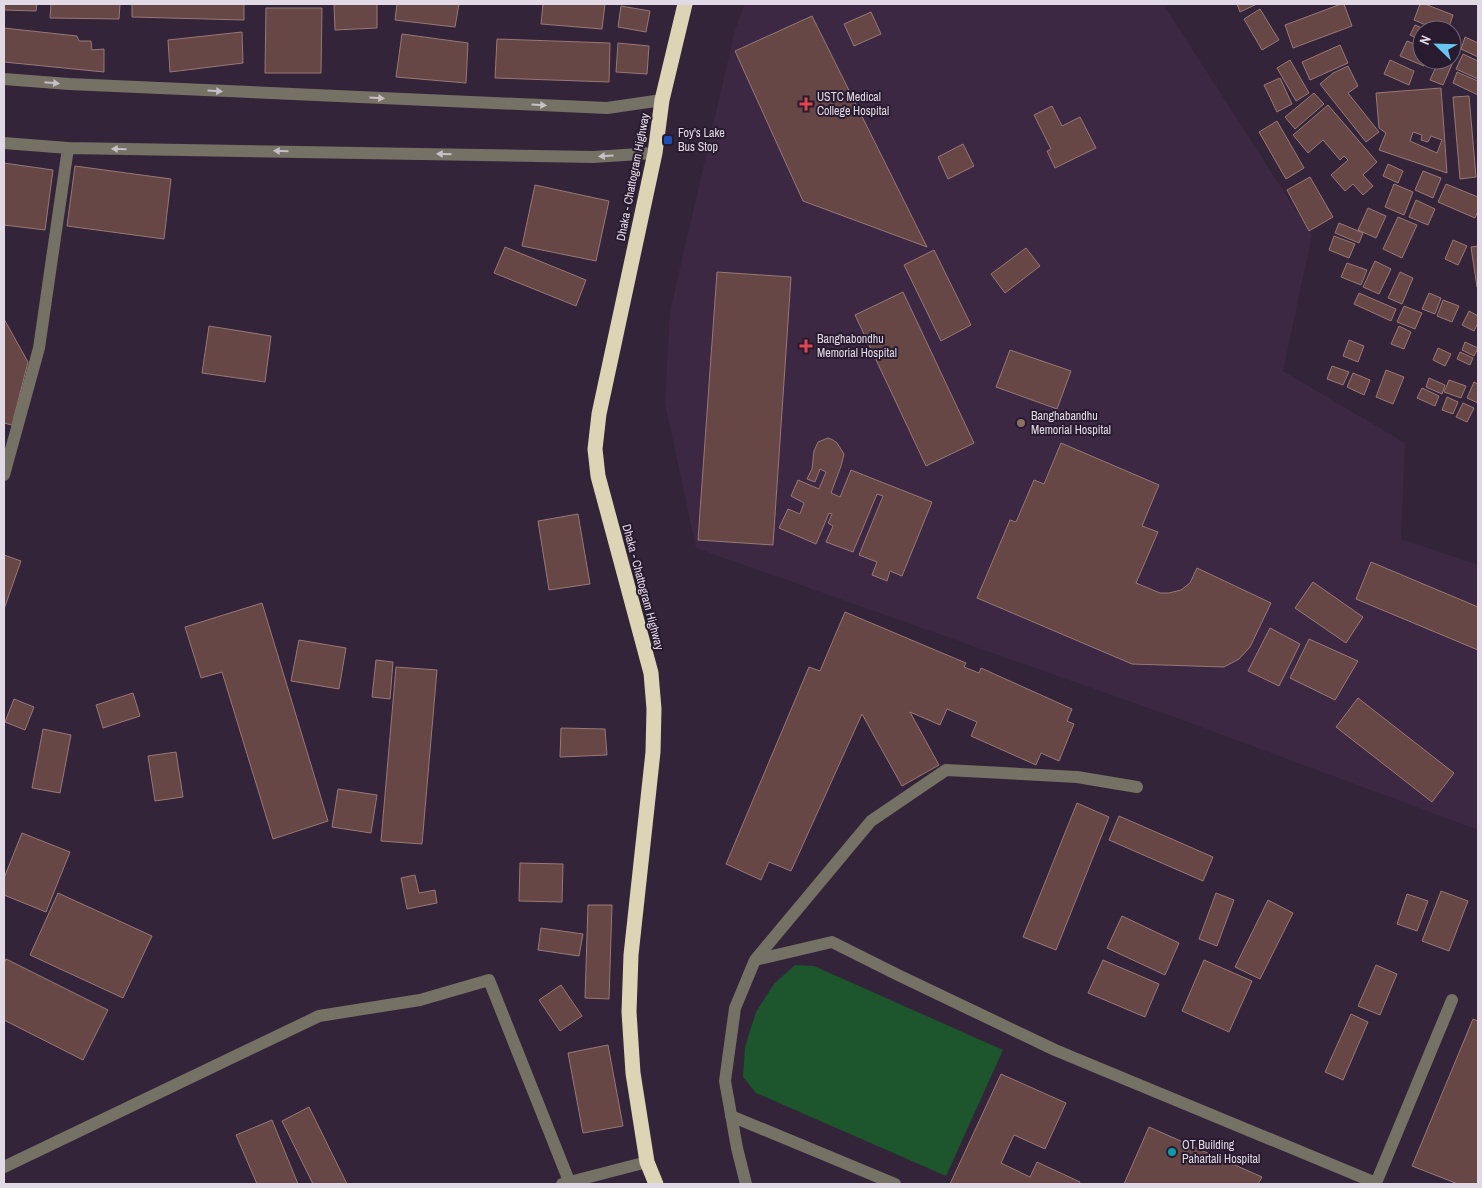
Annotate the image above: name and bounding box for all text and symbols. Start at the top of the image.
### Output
north arrow [1412,20,1462,70]
text: N [1415,33,1435,47]
one-way arrow [45,79,61,87]
one-way arrow [207,87,223,95]
place label: USTC Medical College Hospital [817,89,889,119]
one-way arrow [369,94,385,102]
marker: USTC Medical College Hospital [799,97,813,111]
one-way arrow [532,101,548,109]
street label: Dhaka - Chattogram Highway [613,112,653,242]
place label: Foy's Lake Bus Stop [678,125,725,155]
marker: Foy's Lake Bus Stop [662,134,674,146]
one-way arrow [111,144,127,152]
one-way arrow [273,147,289,155]
one-way arrow [436,150,452,158]
one-way arrow [598,152,614,160]
place label: Banghabondhu Memorial Hospital [817,331,897,361]
marker: Banghabondhu Memorial Hospital [799,339,813,353]
place label: Banghabandhu Memorial Hospital [1031,408,1111,438]
marker: Banghabandhu Memorial Hospital [1015,417,1027,429]
street label: Dhaka - Chattogram Highway [618,522,668,652]
place label: OT Building Pahartali Hospital [1182,1137,1260,1167]
marker: OT Building Pahartali Hospital [1166,1146,1178,1158]

